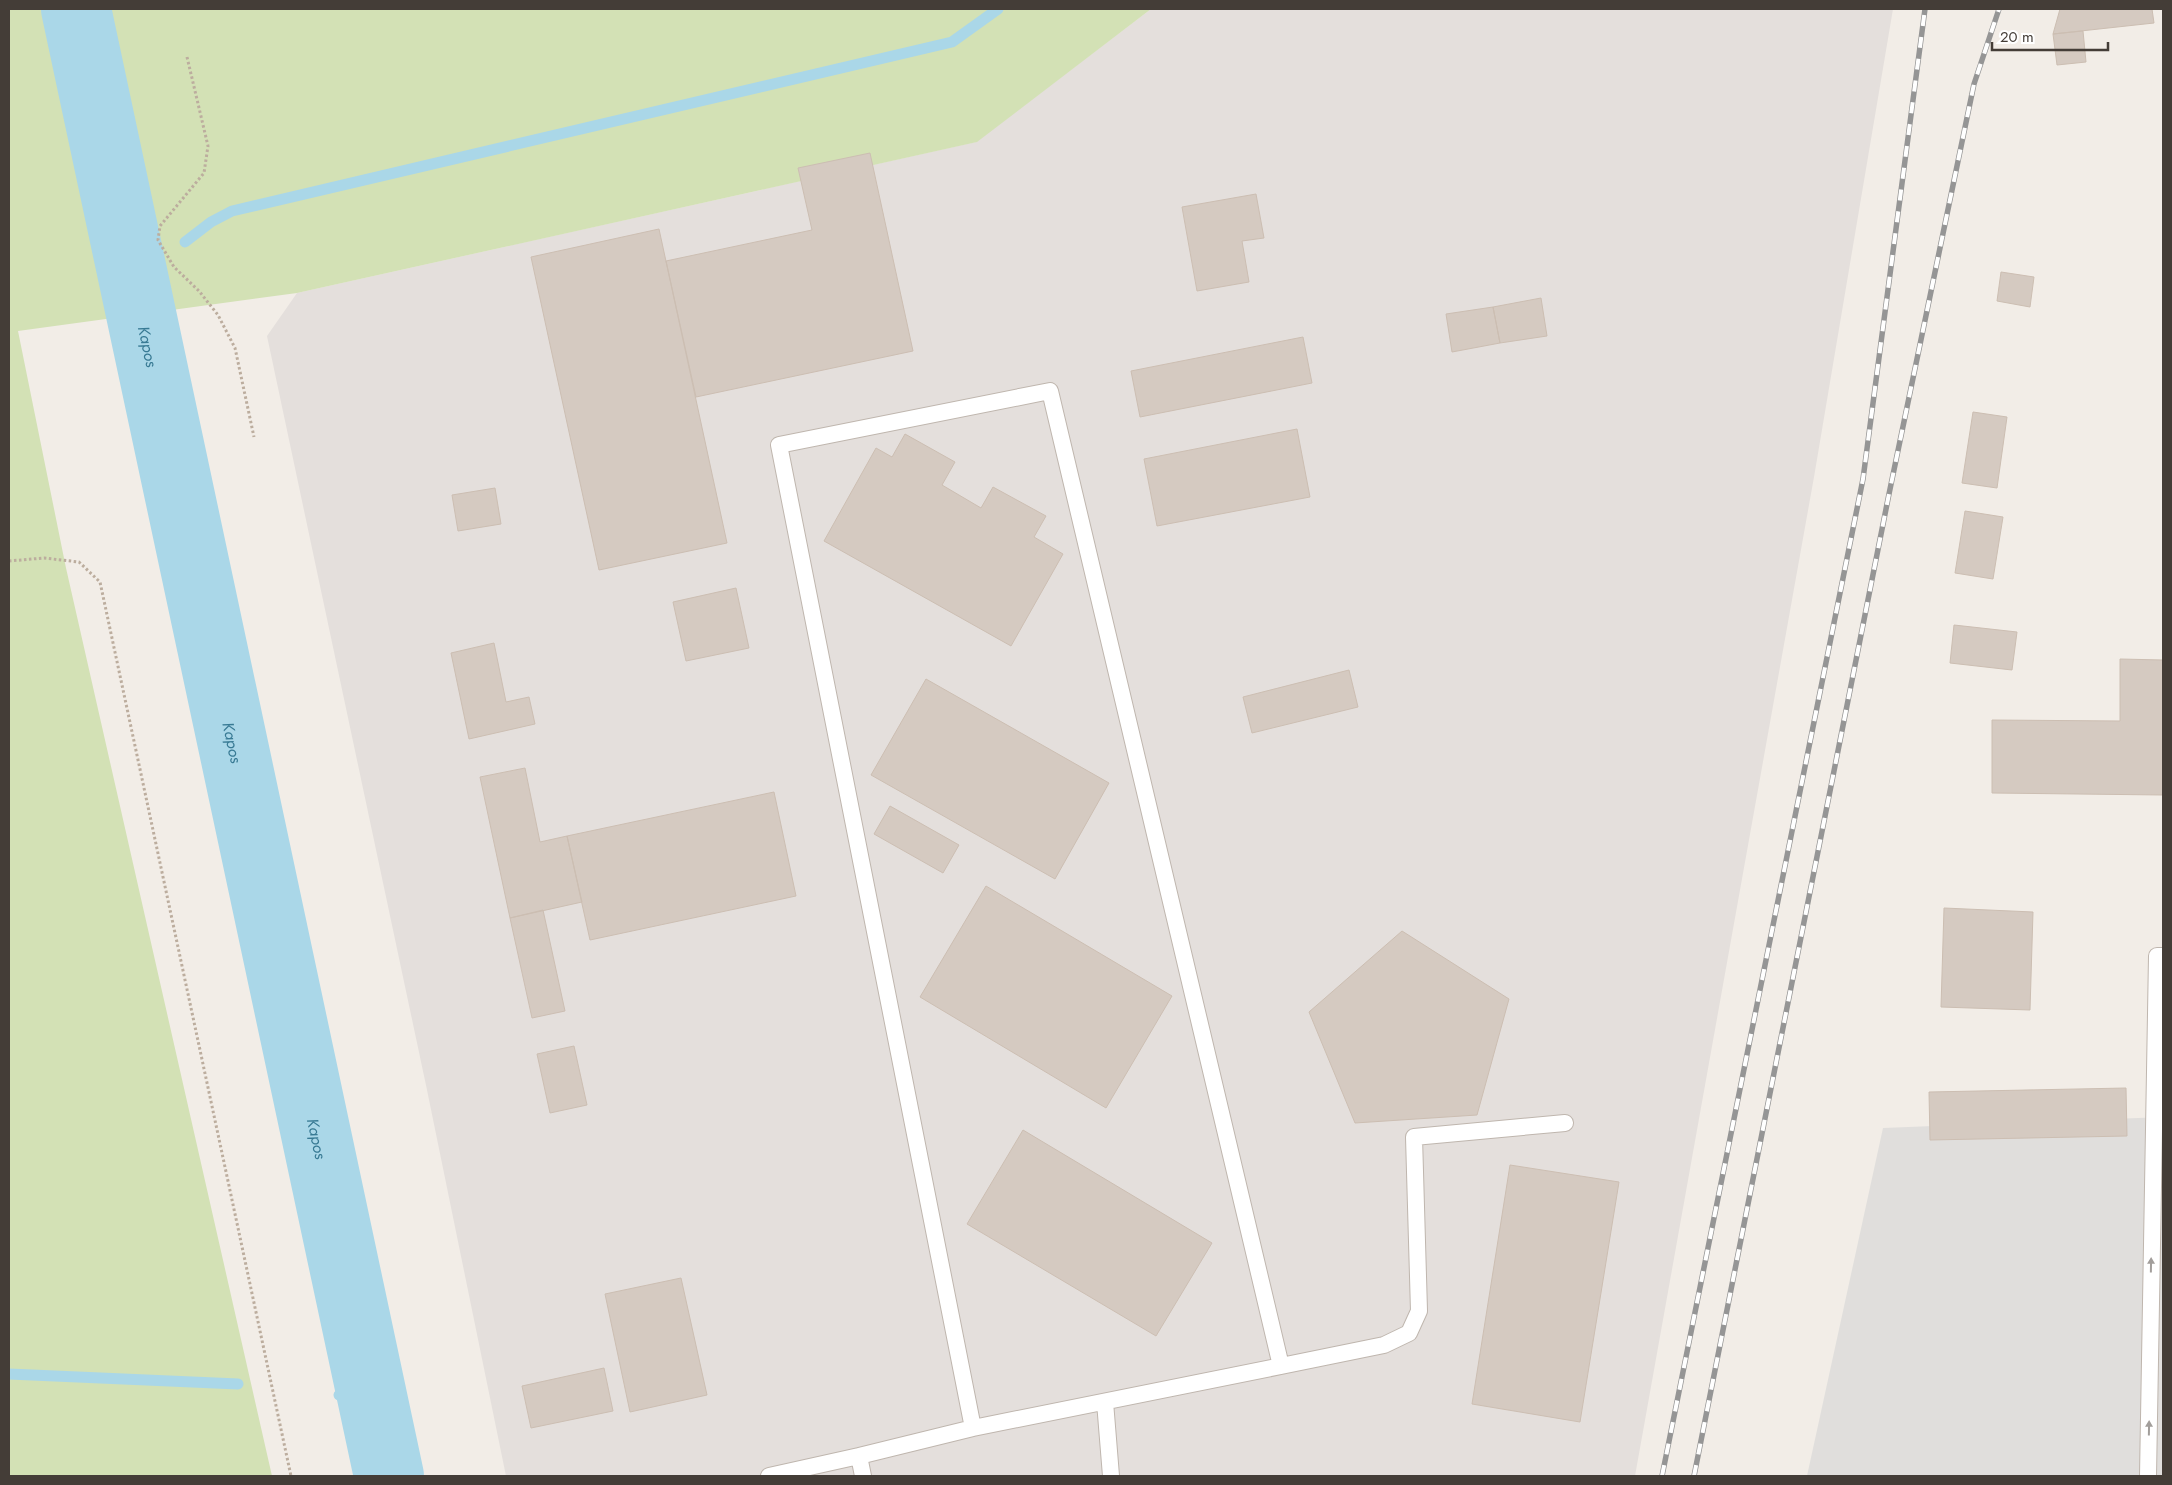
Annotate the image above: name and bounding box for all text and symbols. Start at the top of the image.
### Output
scale bar [1992,20,2108,52]
text: 20 m [2000,26,2034,48]
water label: Kapos [132,324,164,370]
water label: Kapos [217,720,248,766]
water label: Kapos [301,1116,333,1162]
one-way arrow [2147,1257,2155,1273]
one-way arrow [2145,1419,2153,1435]

